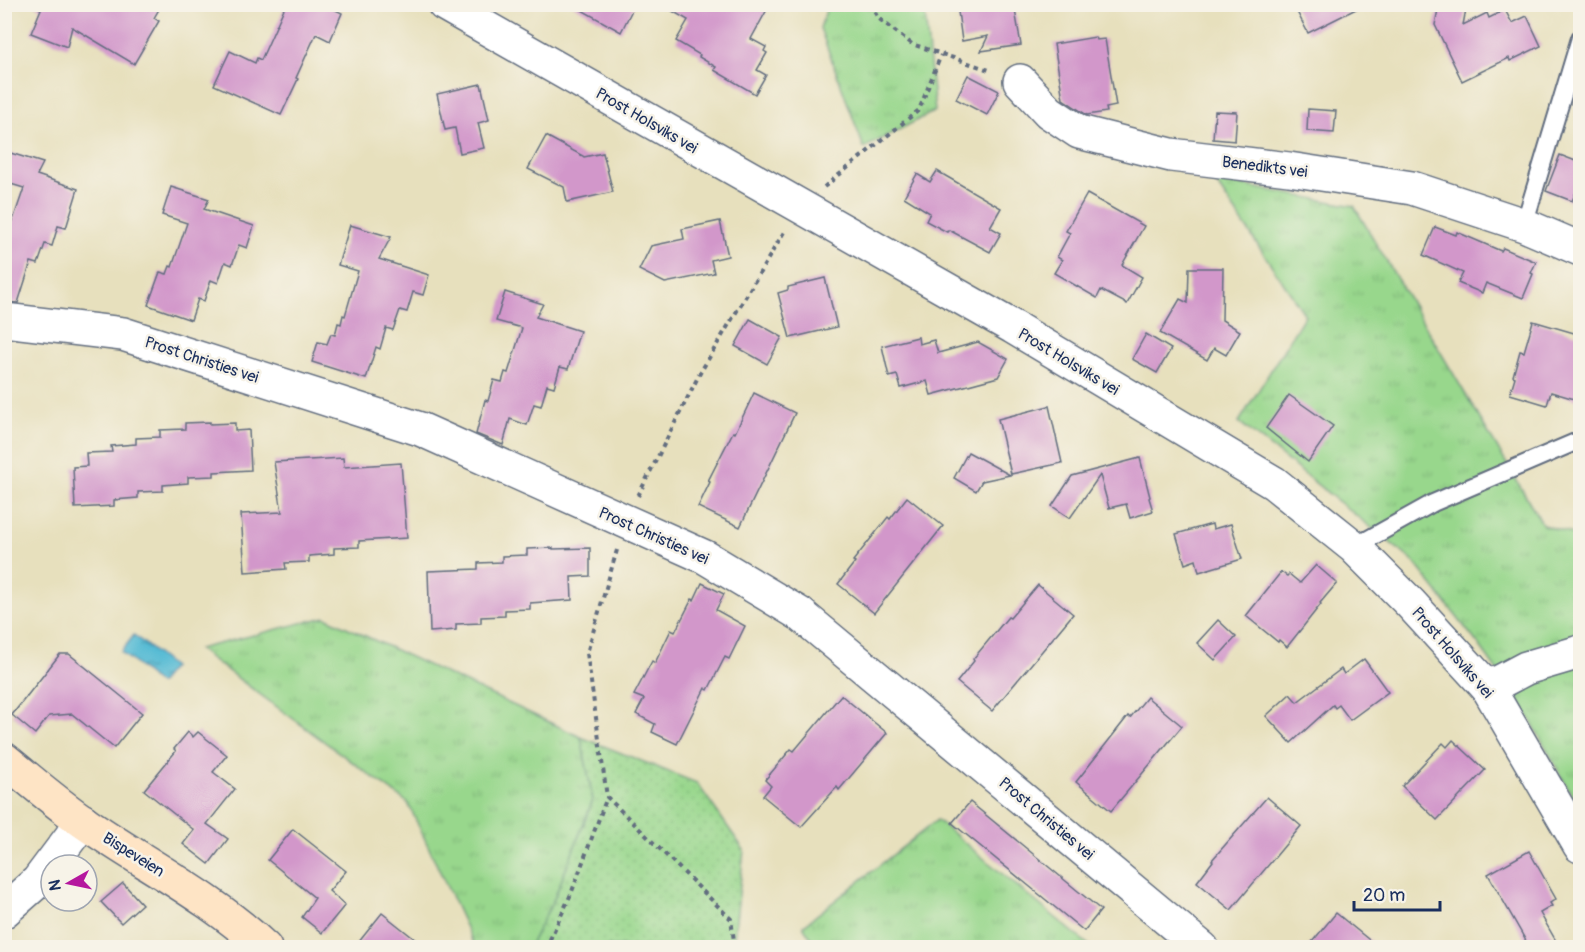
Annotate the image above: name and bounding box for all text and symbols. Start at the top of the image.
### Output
street label: Prost Holsviks vei [592,84,701,158]
street label: Benedikts vei [1221,152,1309,182]
street label: Prost Holsviks vei [1014,324,1123,400]
street label: Prost Christies vei [142,332,261,388]
street label: Prost Christies vei [595,503,712,569]
street label: Prost Holsviks vei [1407,603,1497,703]
street label: Prost Christies vei [995,773,1098,865]
street label: Bispeveien [99,828,168,882]
north arrow [39,853,99,913]
scale bar [1354,874,1440,912]
text: N [44,878,66,892]
text: 20 m [1363,884,1405,907]

